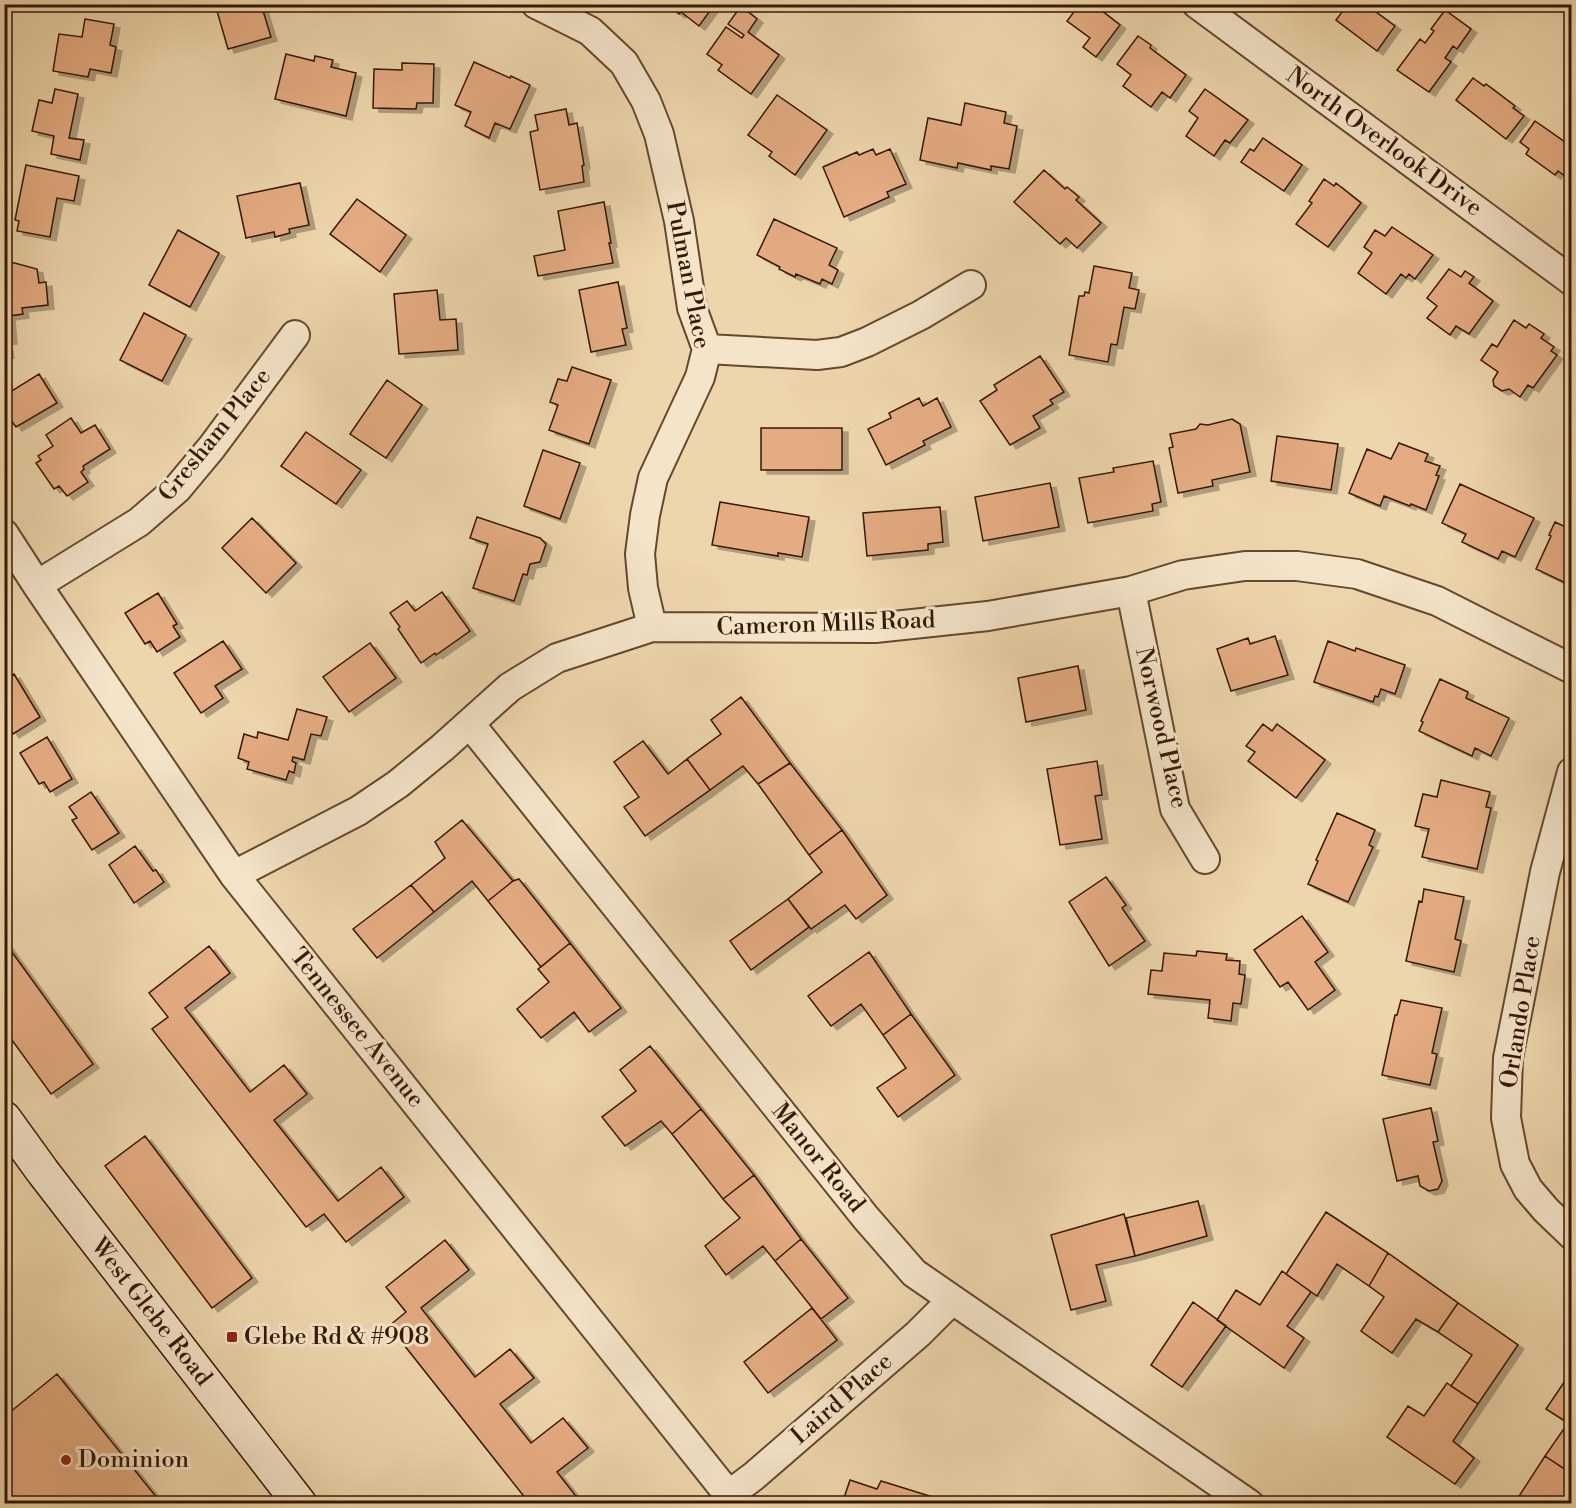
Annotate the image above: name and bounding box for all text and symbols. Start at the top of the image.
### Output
street label: North Overlook Drive [1280,61,1488,223]
street label: Pulman Place [659,199,717,351]
street label: Gresham Place [152,362,278,508]
street label: Cameron Mills Road [716,605,936,643]
street label: Norwood Place [1128,645,1194,811]
street label: Orlando Place [1494,933,1548,1091]
street label: Tennessee Avenue [283,942,431,1114]
street label: Manor Road [765,1097,871,1219]
street label: West Glebe Road [83,1231,218,1392]
place label: Glebe Rd & #908 [244,1322,429,1352]
marker: Glebe Rd & #908 [225,1330,239,1344]
street label: Laird Place [785,1347,899,1451]
place label: Dominion [78,1445,189,1475]
marker: Dominion [59,1453,73,1467]

